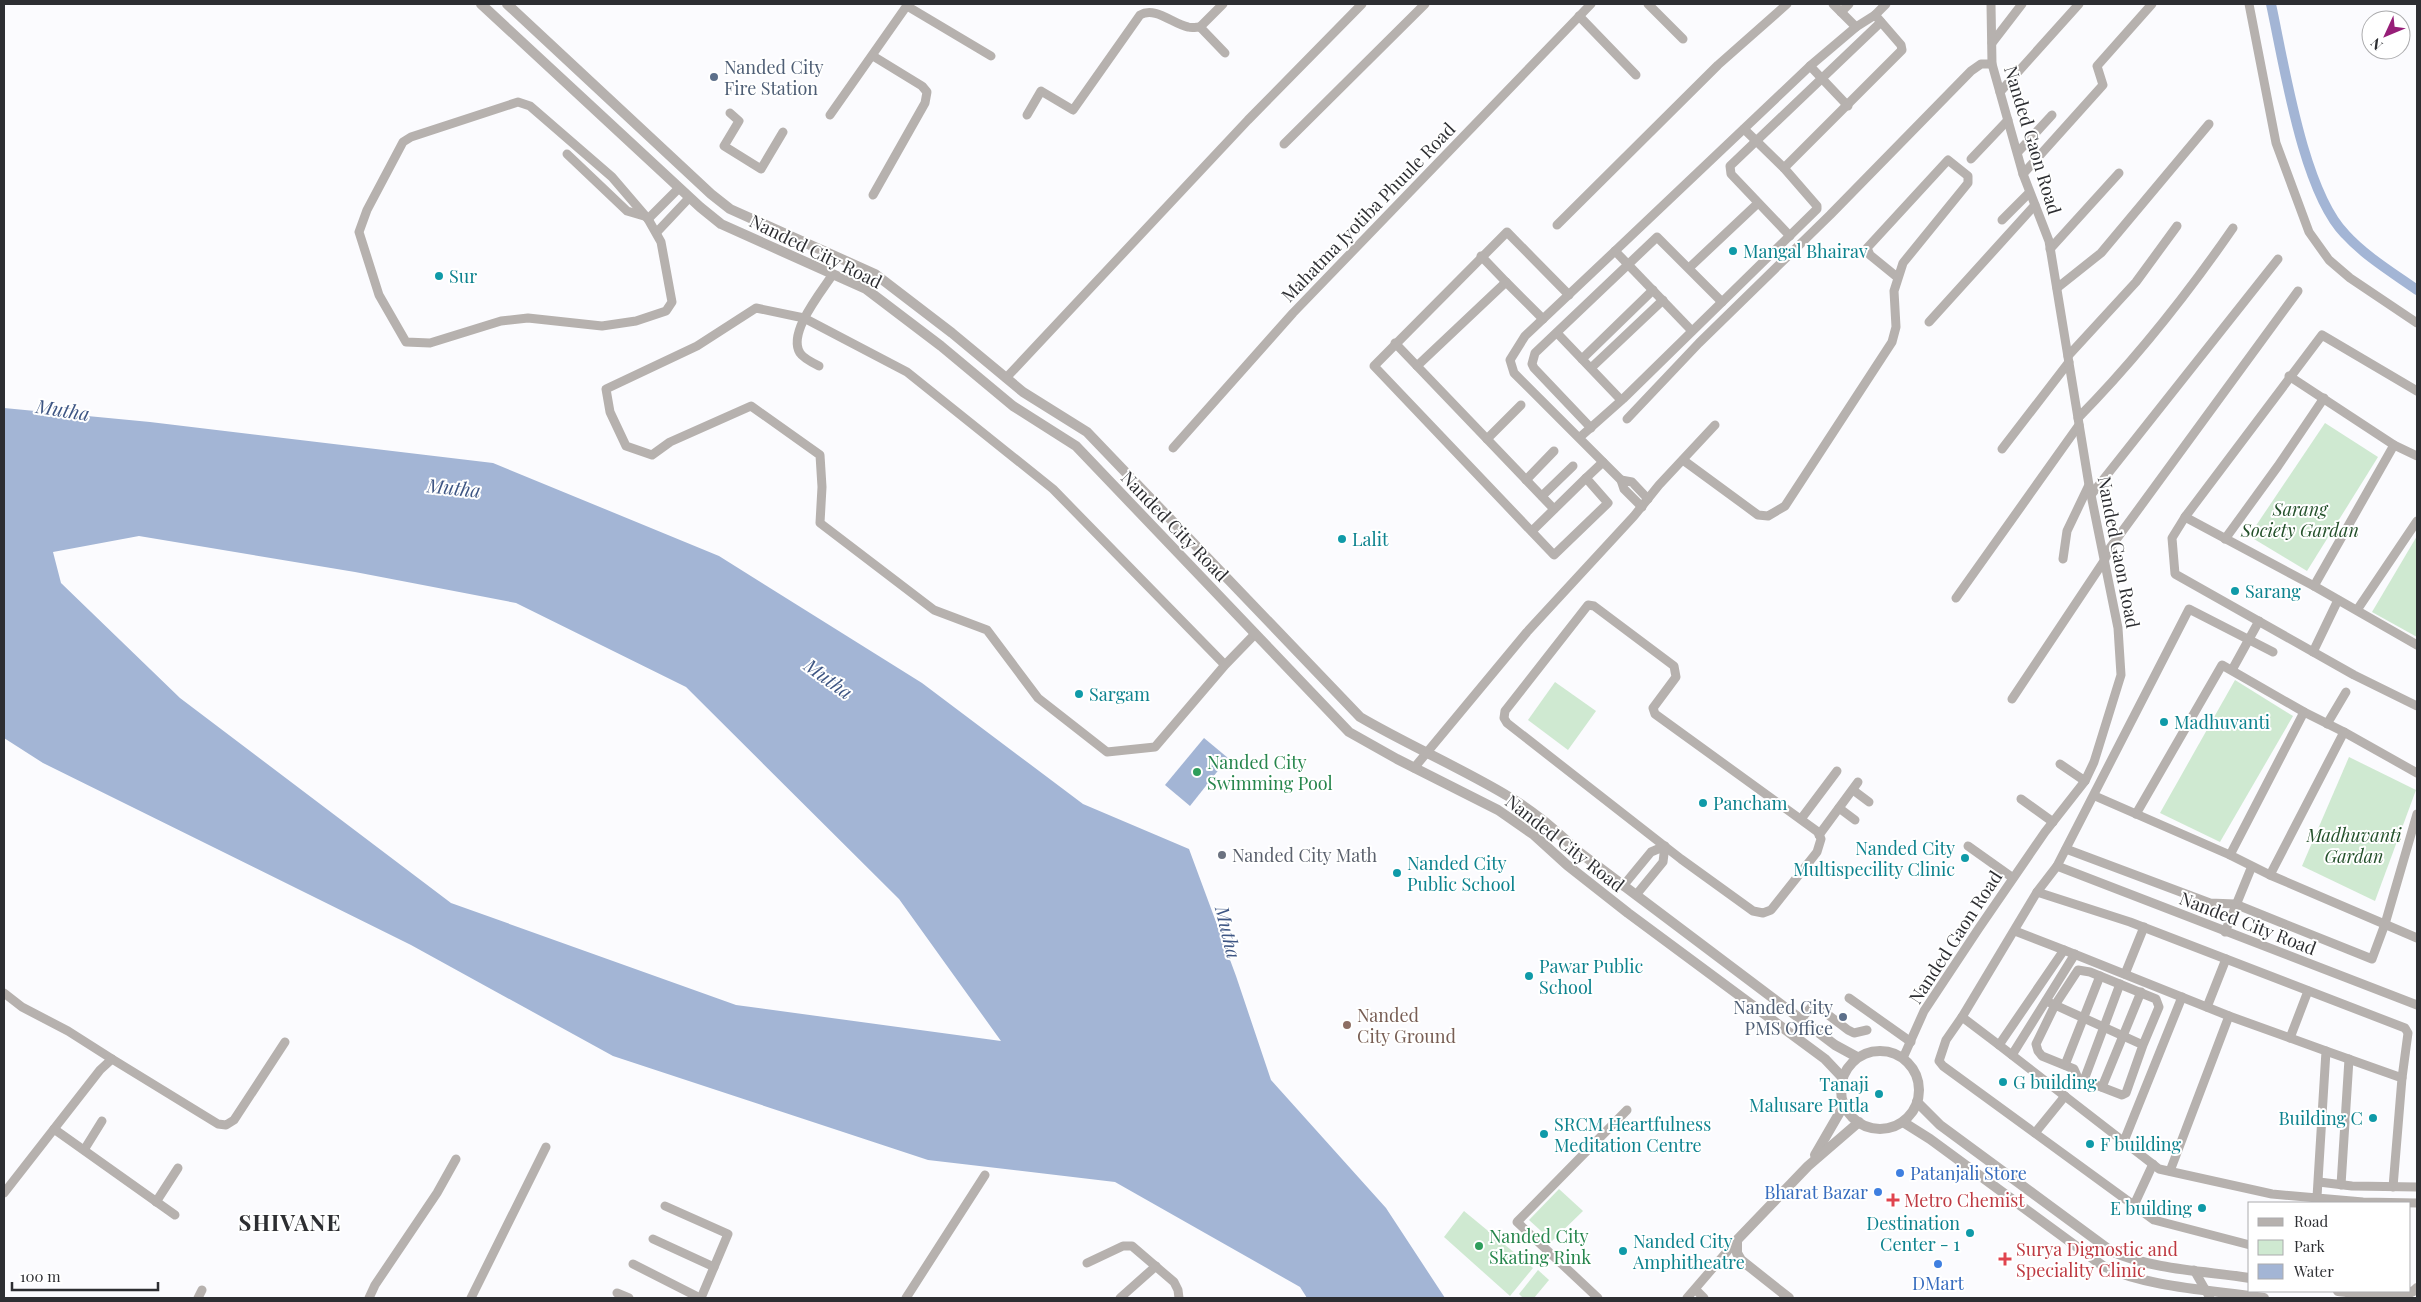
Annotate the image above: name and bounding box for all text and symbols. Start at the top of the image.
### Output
north arrow [2361,10,2411,60]
text: N [2366,34,2387,55]
place label: Nanded City Fire Station [724,55,824,100]
street label: Nanded Gaon Road [1999,63,2067,218]
marker: Nanded City Fire Station [708,71,720,83]
street label: Mahatma Jyotiba Phuule Road [1276,117,1461,307]
street label: Nanded City Road [746,209,887,294]
place label: Mangal Bhairav [1743,239,1868,263]
marker: Mangal Bhairav [1727,245,1739,257]
place label: Sur [449,264,477,288]
marker: Sur [433,270,445,282]
water label: Mutha [33,392,92,426]
street label: Nanded City Road [1116,466,1234,587]
water label: Mutha [425,471,482,503]
street label: Nanded Gaon Road [2093,474,2146,630]
park label: Sarang Society Gardan [2240,497,2359,542]
place label: Lalit [1352,527,1389,551]
marker: Lalit [1336,533,1348,545]
place label: Sarang [2245,579,2301,603]
marker: Sarang [2229,585,2241,597]
water label: Mutha [799,651,858,704]
place label: Sargam [1089,682,1150,706]
marker: Sargam [1073,688,1085,700]
place label: Madhuvanti [2174,710,2270,734]
marker: Madhuvanti [2158,716,2170,728]
place label: Nanded City Swimming Pool [1207,750,1333,795]
marker: Nanded City Swimming Pool [1191,766,1203,778]
street label: Nanded City Road [1501,789,1630,897]
place label: Pancham [1713,791,1787,815]
marker: Pancham [1697,797,1709,809]
park label: Madhuvanti Gardan [2305,823,2402,868]
place label: Nanded City Multispecility Clinic [1793,836,1955,881]
place label: Nanded City Math [1232,843,1378,867]
marker: Nanded City Math [1216,849,1228,861]
place label: Nanded City Public School [1407,851,1515,896]
marker: Nanded City Multispecility Clinic [1959,852,1971,864]
street label: Nanded Gaon Road [1903,865,2007,1008]
marker: Nanded City Public School [1391,867,1403,879]
street label: Nanded City Road [2176,886,2320,960]
water label: Mutha [1210,902,1248,961]
place label: Pawar Public School [1539,954,1643,999]
marker: Pawar Public School [1523,970,1535,982]
place label: Nanded City PMS Office [1733,995,1833,1040]
place label: Nanded City Ground [1357,1003,1456,1048]
marker: Nanded City PMS Office [1837,1011,1849,1023]
marker: Nanded City Ground [1341,1019,1353,1031]
place label: G building [2013,1070,2097,1094]
place label: Tanaji Malusare Putla [1749,1072,1869,1117]
marker: G building [1997,1076,2009,1088]
marker: Tanaji Malusare Putla [1873,1088,1885,1100]
place label: Building C [2278,1106,2363,1130]
place label: SRCM Heartfulness Meditation Centre [1554,1112,1711,1157]
marker: Building C [2367,1112,2379,1124]
marker: SRCM Heartfulness Meditation Centre [1538,1128,1550,1140]
place label: F building [2100,1132,2181,1156]
marker: F building [2084,1138,2096,1150]
place label: Patanjali Store [1910,1161,2027,1185]
marker: Patanjali Store [1894,1167,1906,1179]
place label: Bharat Bazar [1764,1180,1868,1204]
marker: Bharat Bazar [1872,1186,1884,1198]
place label: Metro Chemist [1904,1188,2025,1212]
marker: Metro Chemist [1886,1193,1900,1207]
place label: E building [2110,1196,2192,1220]
marker: E building [2196,1202,2208,1214]
legend [2248,1202,2411,1292]
district label: SHIVANE [239,1207,341,1237]
place label: Destination Center - 1 [1866,1211,1960,1256]
text: Road [2294,1211,2328,1231]
place label: Nanded City Skating Rink [1489,1224,1591,1269]
marker: Destination Center - 1 [1964,1227,1976,1239]
place label: Nanded City Amphitheatre [1632,1229,1745,1274]
text: Park [2294,1236,2326,1256]
place label: Surya Dignostic and Speciality Clinic [2016,1237,2178,1282]
marker: Nanded City Skating Rink [1473,1240,1485,1252]
marker: Nanded City Amphitheatre [1617,1245,1629,1257]
marker: Surya Dignostic and Speciality Clinic [1998,1252,2012,1266]
marker: DMart [1932,1258,1944,1270]
scale bar [12,1260,159,1292]
text: Water [2293,1261,2334,1281]
text: 100 m [20,1266,61,1286]
place label: DMart [1912,1271,1965,1295]

